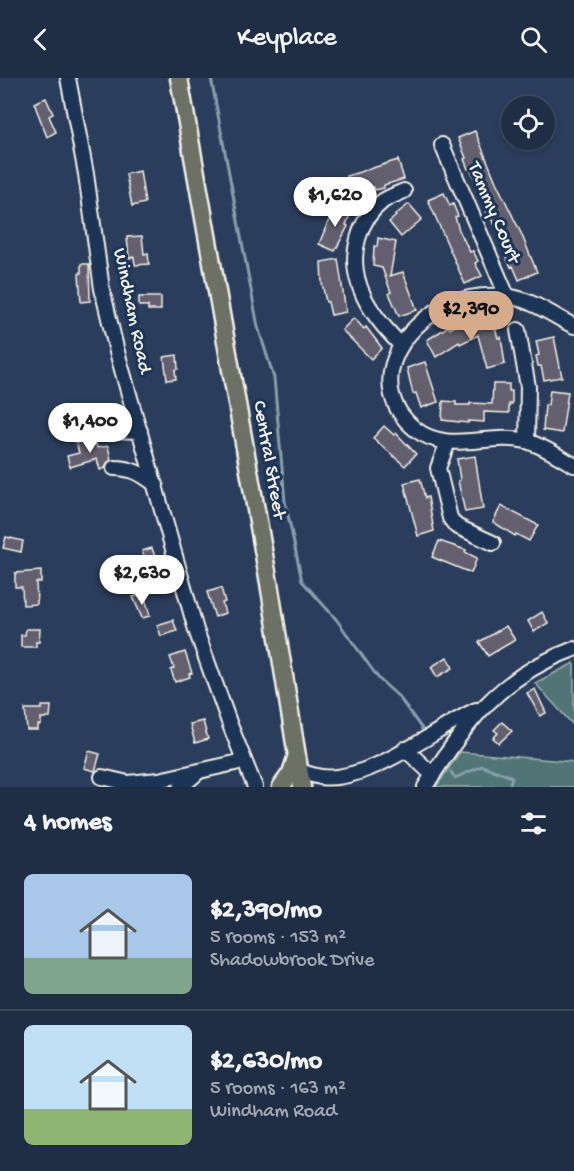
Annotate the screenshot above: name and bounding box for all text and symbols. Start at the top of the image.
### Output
icon: back [24,23,57,56]
text: Keyplace [237,23,337,55]
icon: search [517,23,550,56]
map controls [501,96,555,150]
button: locate [501,96,555,150]
street label: Tammy Court [461,158,525,269]
pin: $1,620 [286,177,384,228]
text: $1,620 [308,185,362,208]
street label: Windham Road [107,246,156,378]
pin: $2,390 [422,291,520,342]
text: $2,390 [443,299,499,322]
street label: Central Street [246,399,290,523]
pin: $1,400 [41,403,139,454]
text: $1,400 [62,411,118,434]
pin: $2,630 [93,555,191,606]
text: $2,630 [114,563,170,586]
icon: filters [517,807,550,840]
text: 4 homes [24,808,111,839]
text: $2,390/mo [210,896,322,927]
icon: home [72,898,144,970]
text: 5 rooms · 153 m² [210,927,346,950]
text: Shadowbrook Drive [210,950,374,973]
text: $2,630/mo [210,1047,322,1078]
icon: home [72,1049,144,1121]
text: 5 rooms · 163 m² [210,1078,346,1101]
text: Windham Road [210,1101,337,1124]

